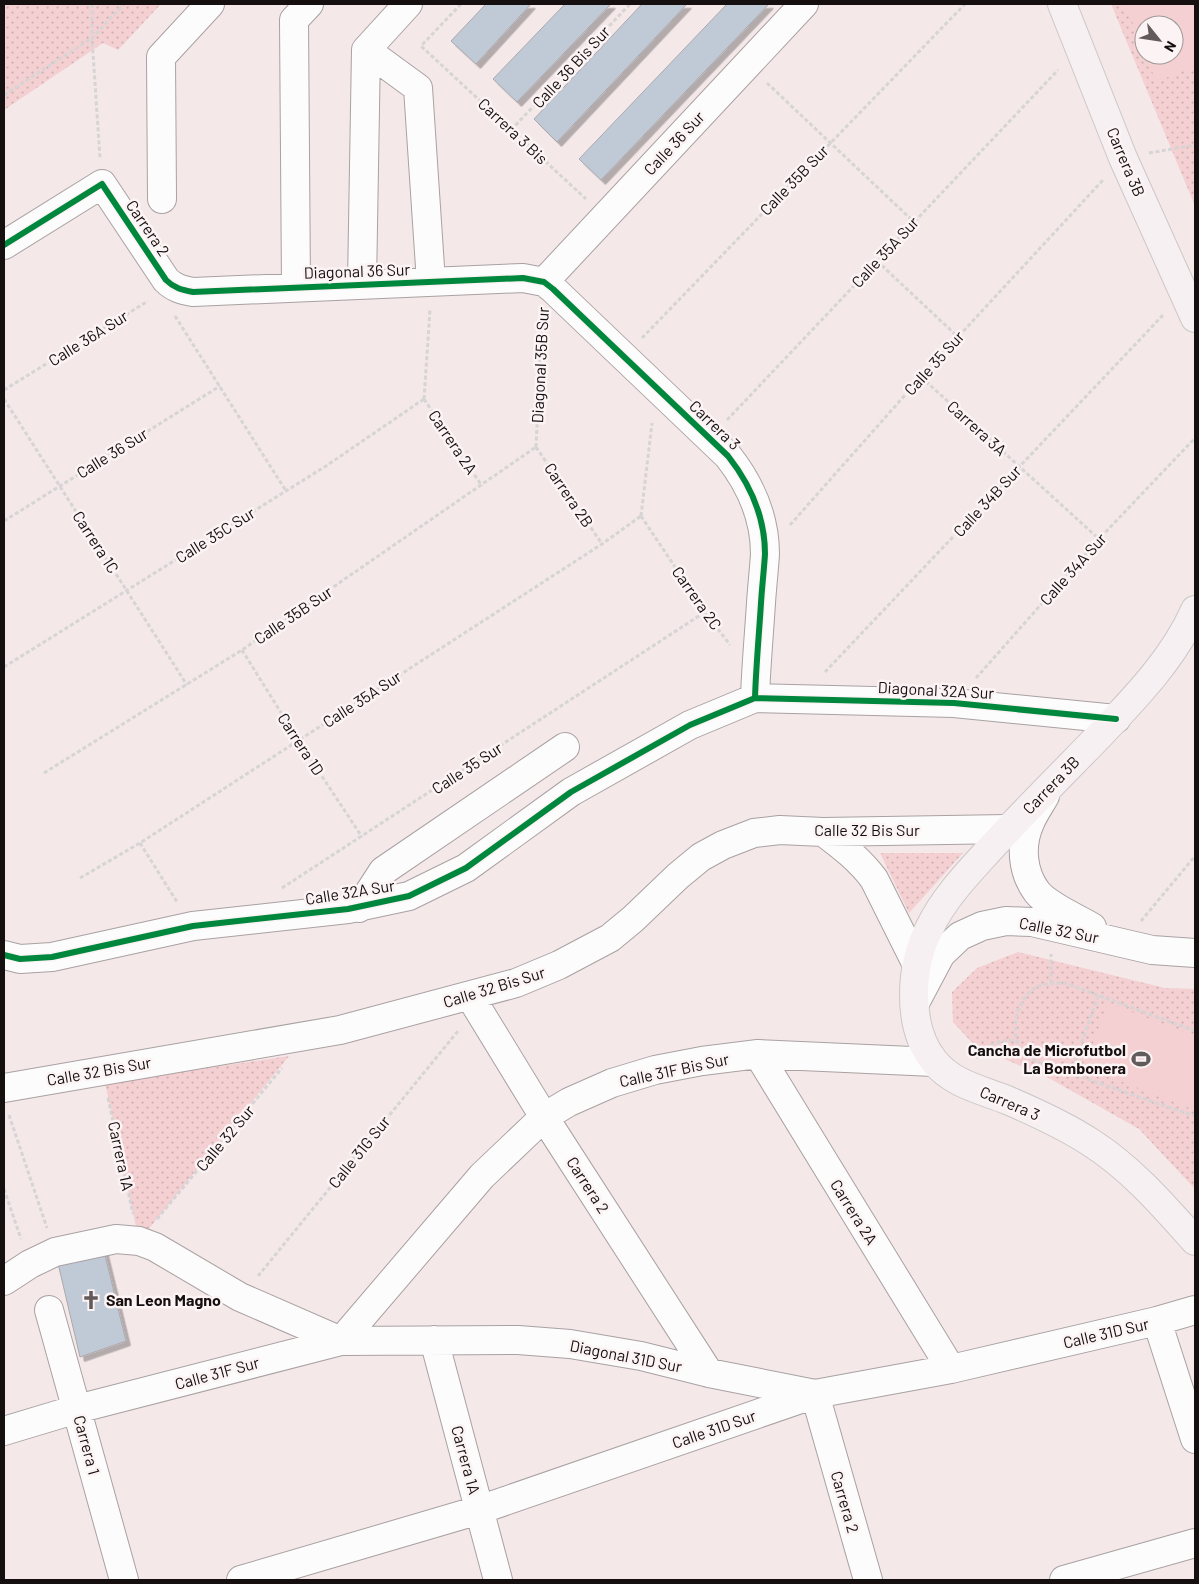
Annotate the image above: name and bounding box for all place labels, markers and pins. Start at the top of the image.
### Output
place label: Cancha de Microfutbol La Bombonera [968,1040,1126,1077]
sports icon: Cancha de Microfutbol La Bombonera [1130,1048,1152,1070]
church icon: San Leon Magno [80,1289,102,1311]
place label: San Leon Magno [106,1290,221,1309]

